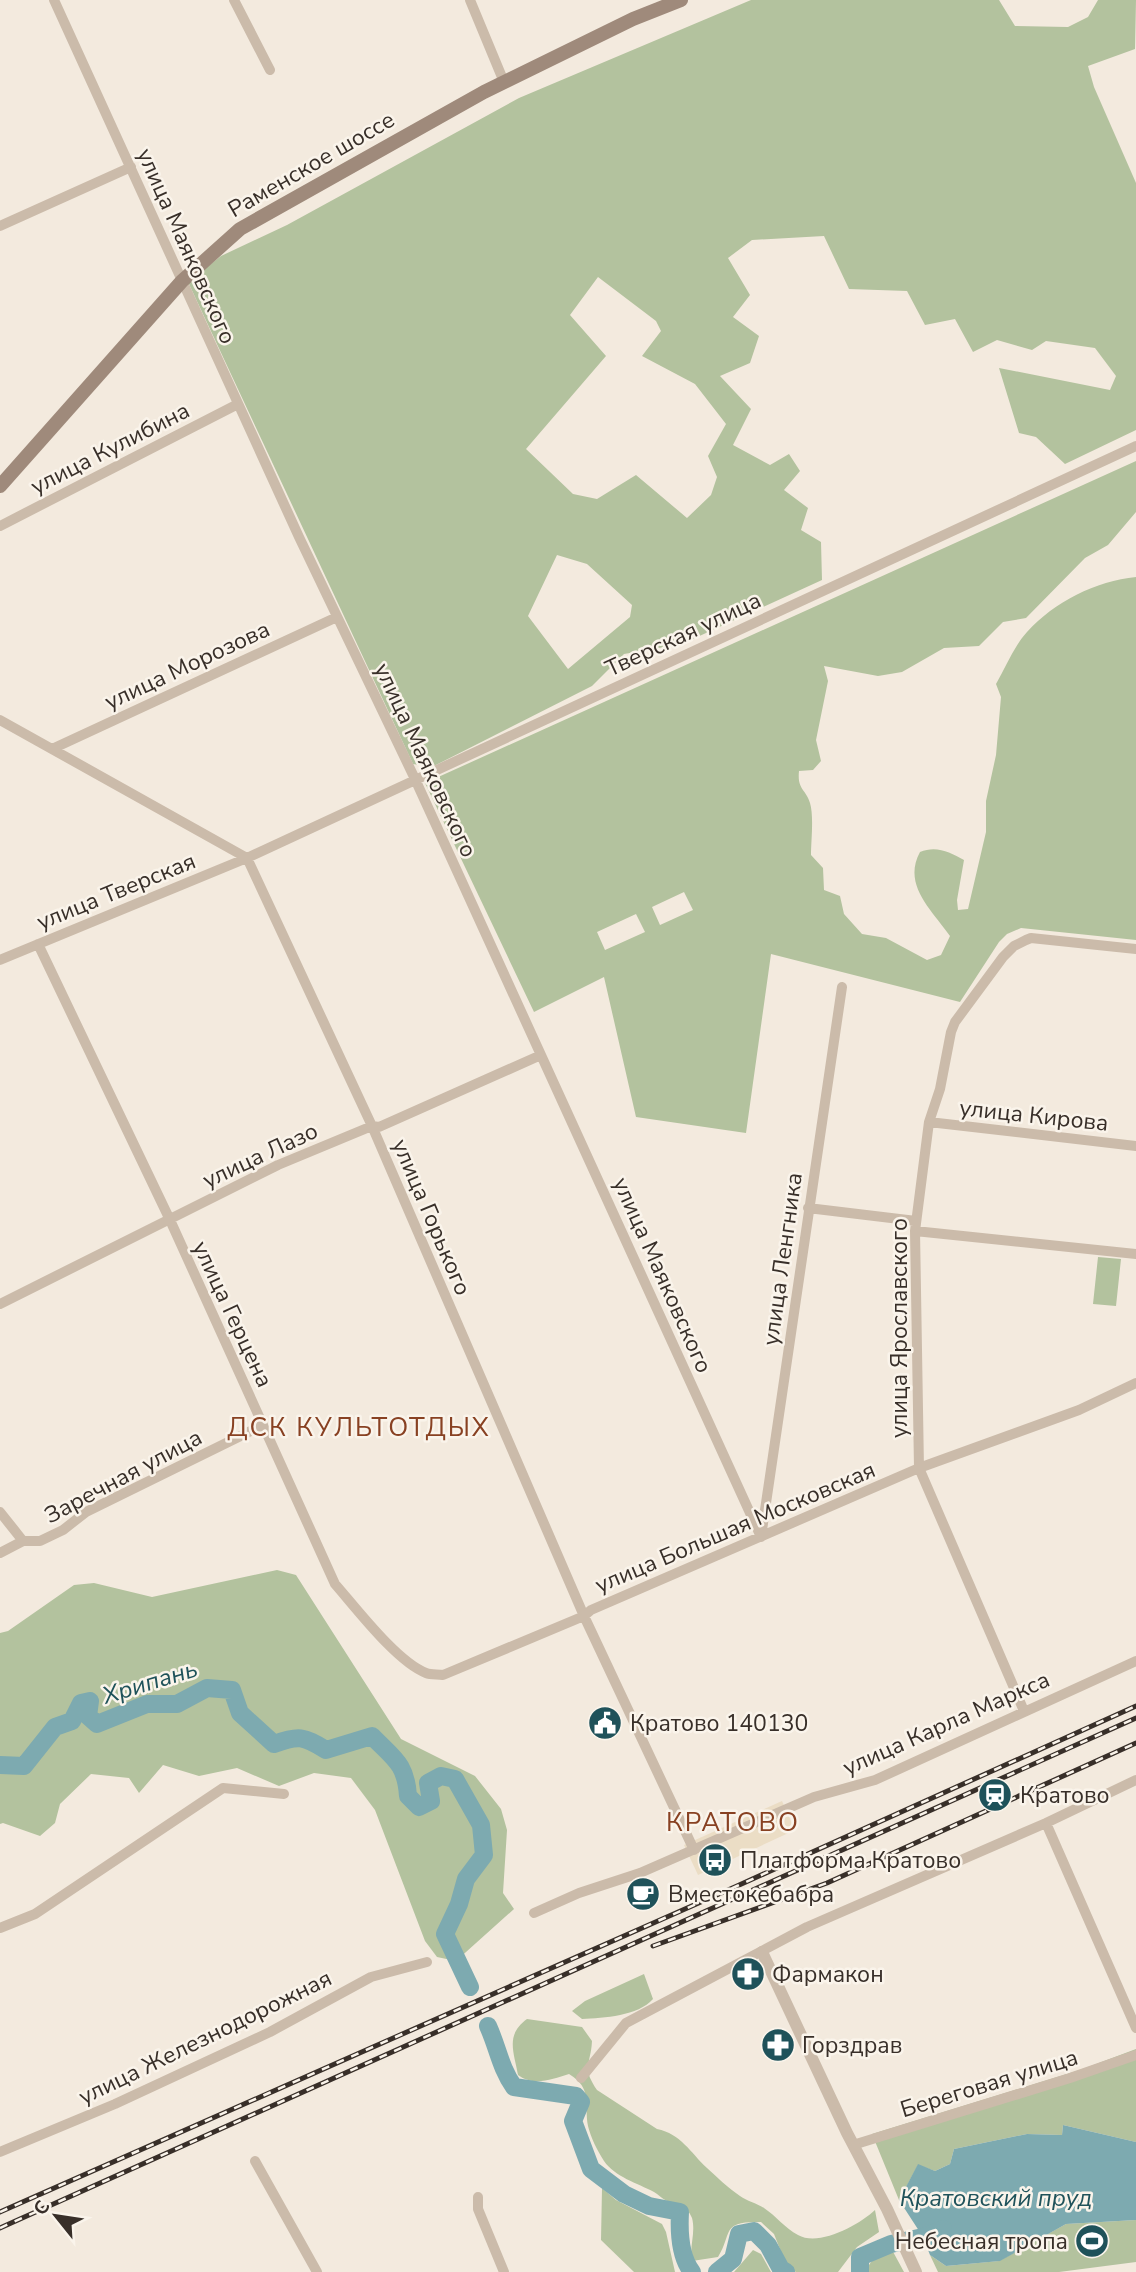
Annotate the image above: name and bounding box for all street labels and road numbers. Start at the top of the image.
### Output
street label: Раменское шоссе [222,104,400,225]
street label: улица Маяковского [129,143,244,349]
street label: улица Кулибина [25,395,195,502]
street label: Тверская улица [600,585,766,684]
street label: улица Морозова [100,614,275,717]
street label: улица Маяковского [367,658,484,862]
street label: улица Тверская [32,846,200,937]
street label: улица Кирова [958,1092,1110,1139]
street label: улица Лазо [197,1115,323,1196]
street label: улица Горького [385,1134,478,1300]
street label: улица Ленгника [755,1171,810,1348]
street label: улица Маяковского [605,1172,720,1378]
street label: улица Ярославского [884,1218,915,1438]
street label: улица Герцена [185,1236,280,1392]
street label: Заречная улица [39,1422,207,1531]
street label: улица Большая Московская [590,1454,880,1601]
street label: улица Карла Маркса [838,1664,1054,1783]
street label: улица Железнодорожная [74,1963,337,2112]
street label: Береговая улица [897,2042,1082,2125]

